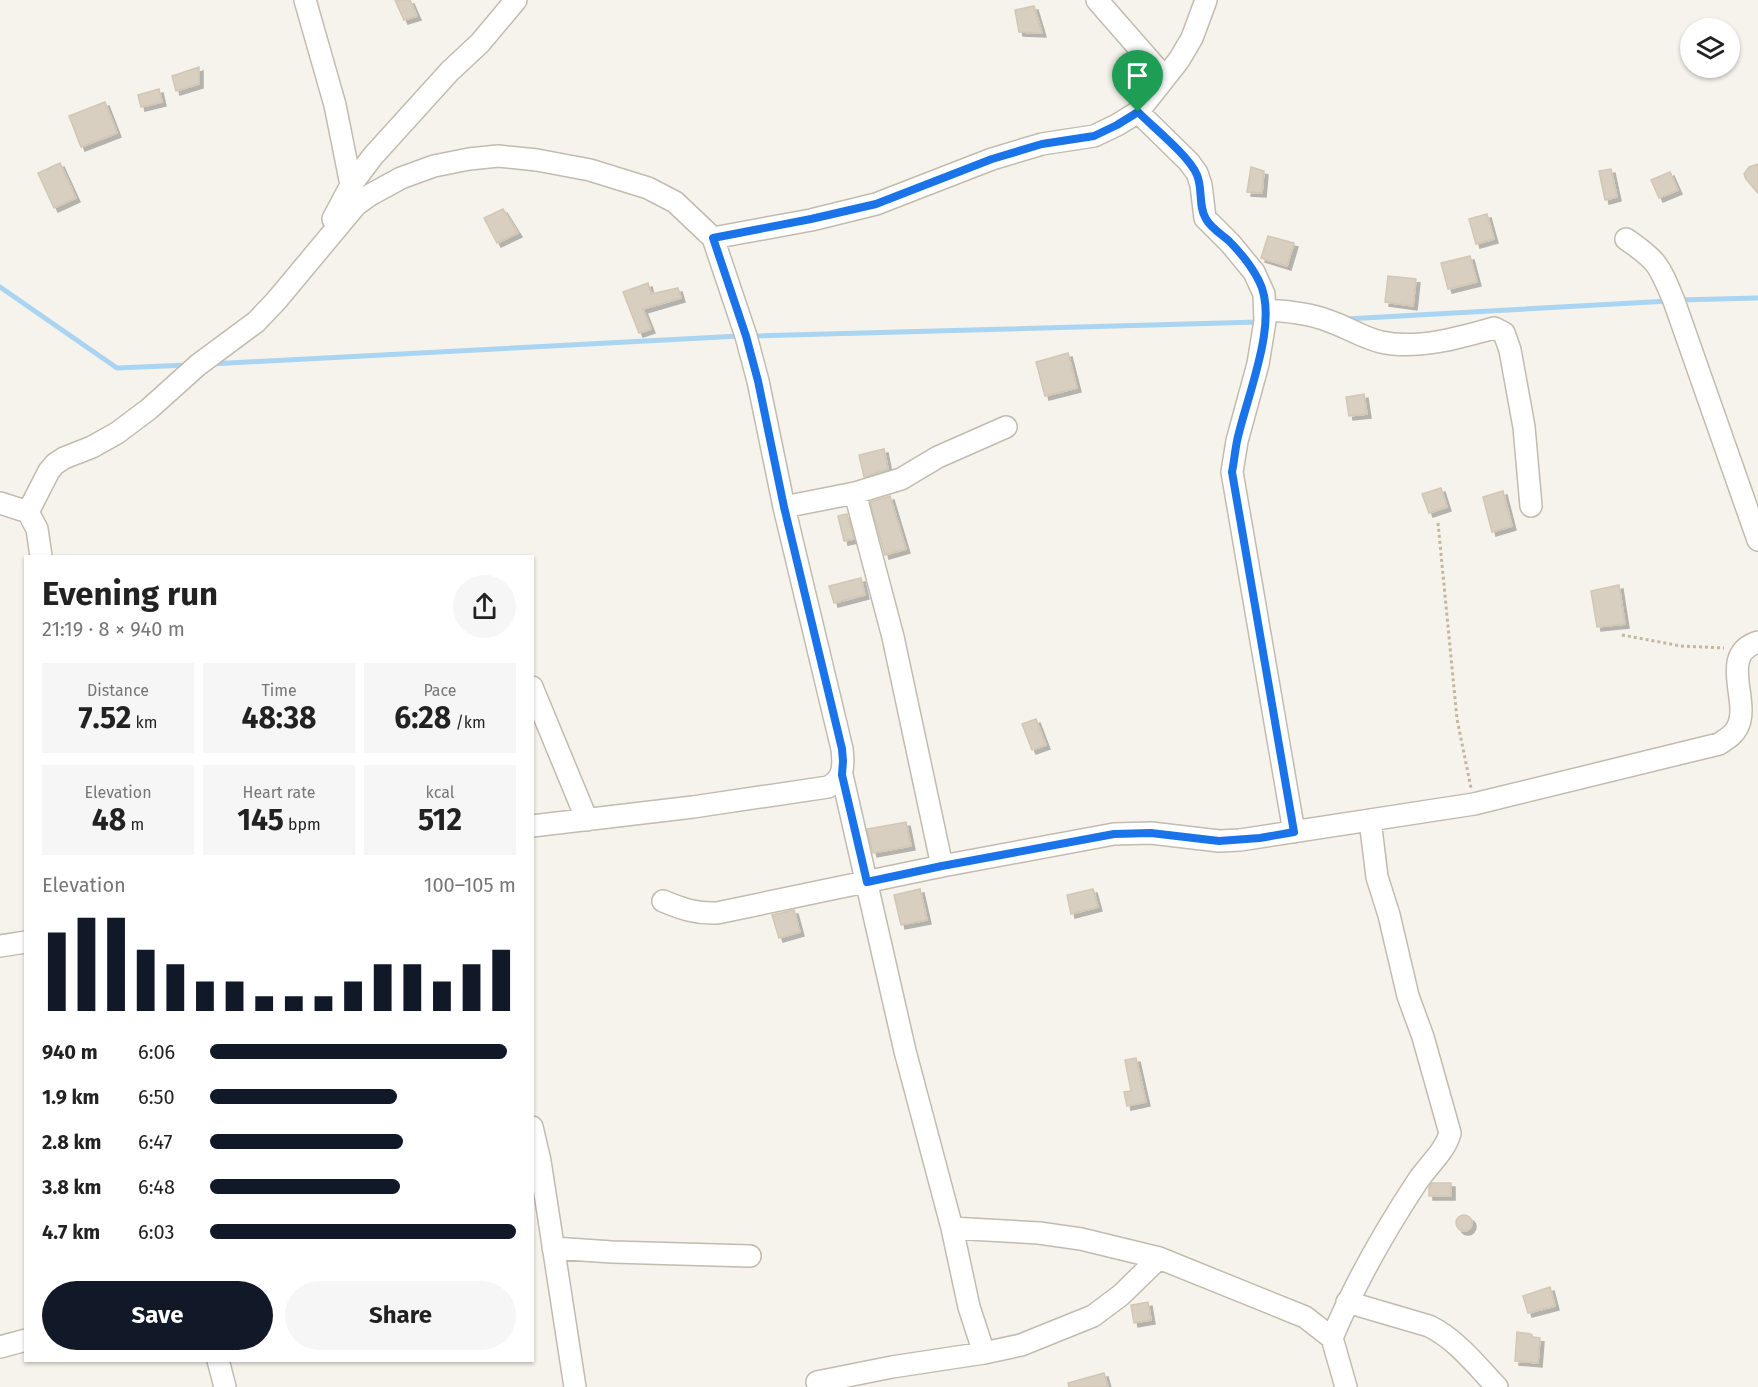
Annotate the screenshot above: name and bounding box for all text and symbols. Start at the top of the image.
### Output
map controls [1680,18,1740,78]
button: layers [1680,18,1740,78]
pin [1112,50,1163,112]
icon: arrive [1121,59,1154,92]
text: Evening run [42,574,218,614]
button: share [453,575,516,638]
text: 21:19 · 8 × 940 m [42,617,185,641]
text: Distance [87,681,149,700]
text: Time [261,681,297,700]
text: Pace [423,681,457,700]
text: 7.52 [79,700,131,736]
text: 48:38 [241,700,317,736]
text: 6:28 [394,700,451,736]
text: km [131,713,157,732]
text: /km [451,713,486,732]
text: Elevation [84,783,152,802]
text: Heart rate [243,783,315,802]
text: kcal [426,783,454,802]
text: 48 [92,802,126,838]
text: 145 [237,802,284,838]
text: 512 [418,802,462,838]
text: m [126,815,144,834]
text: bpm [284,815,321,834]
text: Elevation [42,873,126,897]
text: 100–105 m [424,873,516,897]
text: 940 m [42,1040,98,1064]
text: 6:06 [138,1040,175,1064]
text: 1.9 km [42,1085,100,1109]
text: 6:50 [138,1085,175,1109]
text: 2.8 km [42,1130,101,1154]
text: 6:47 [138,1130,172,1154]
text: 3.8 km [42,1175,102,1199]
text: 6:48 [138,1175,175,1199]
text: 4.7 km [42,1220,100,1244]
text: 6:03 [138,1220,174,1244]
button: Save [42,1281,273,1350]
button: Share [285,1281,516,1350]

